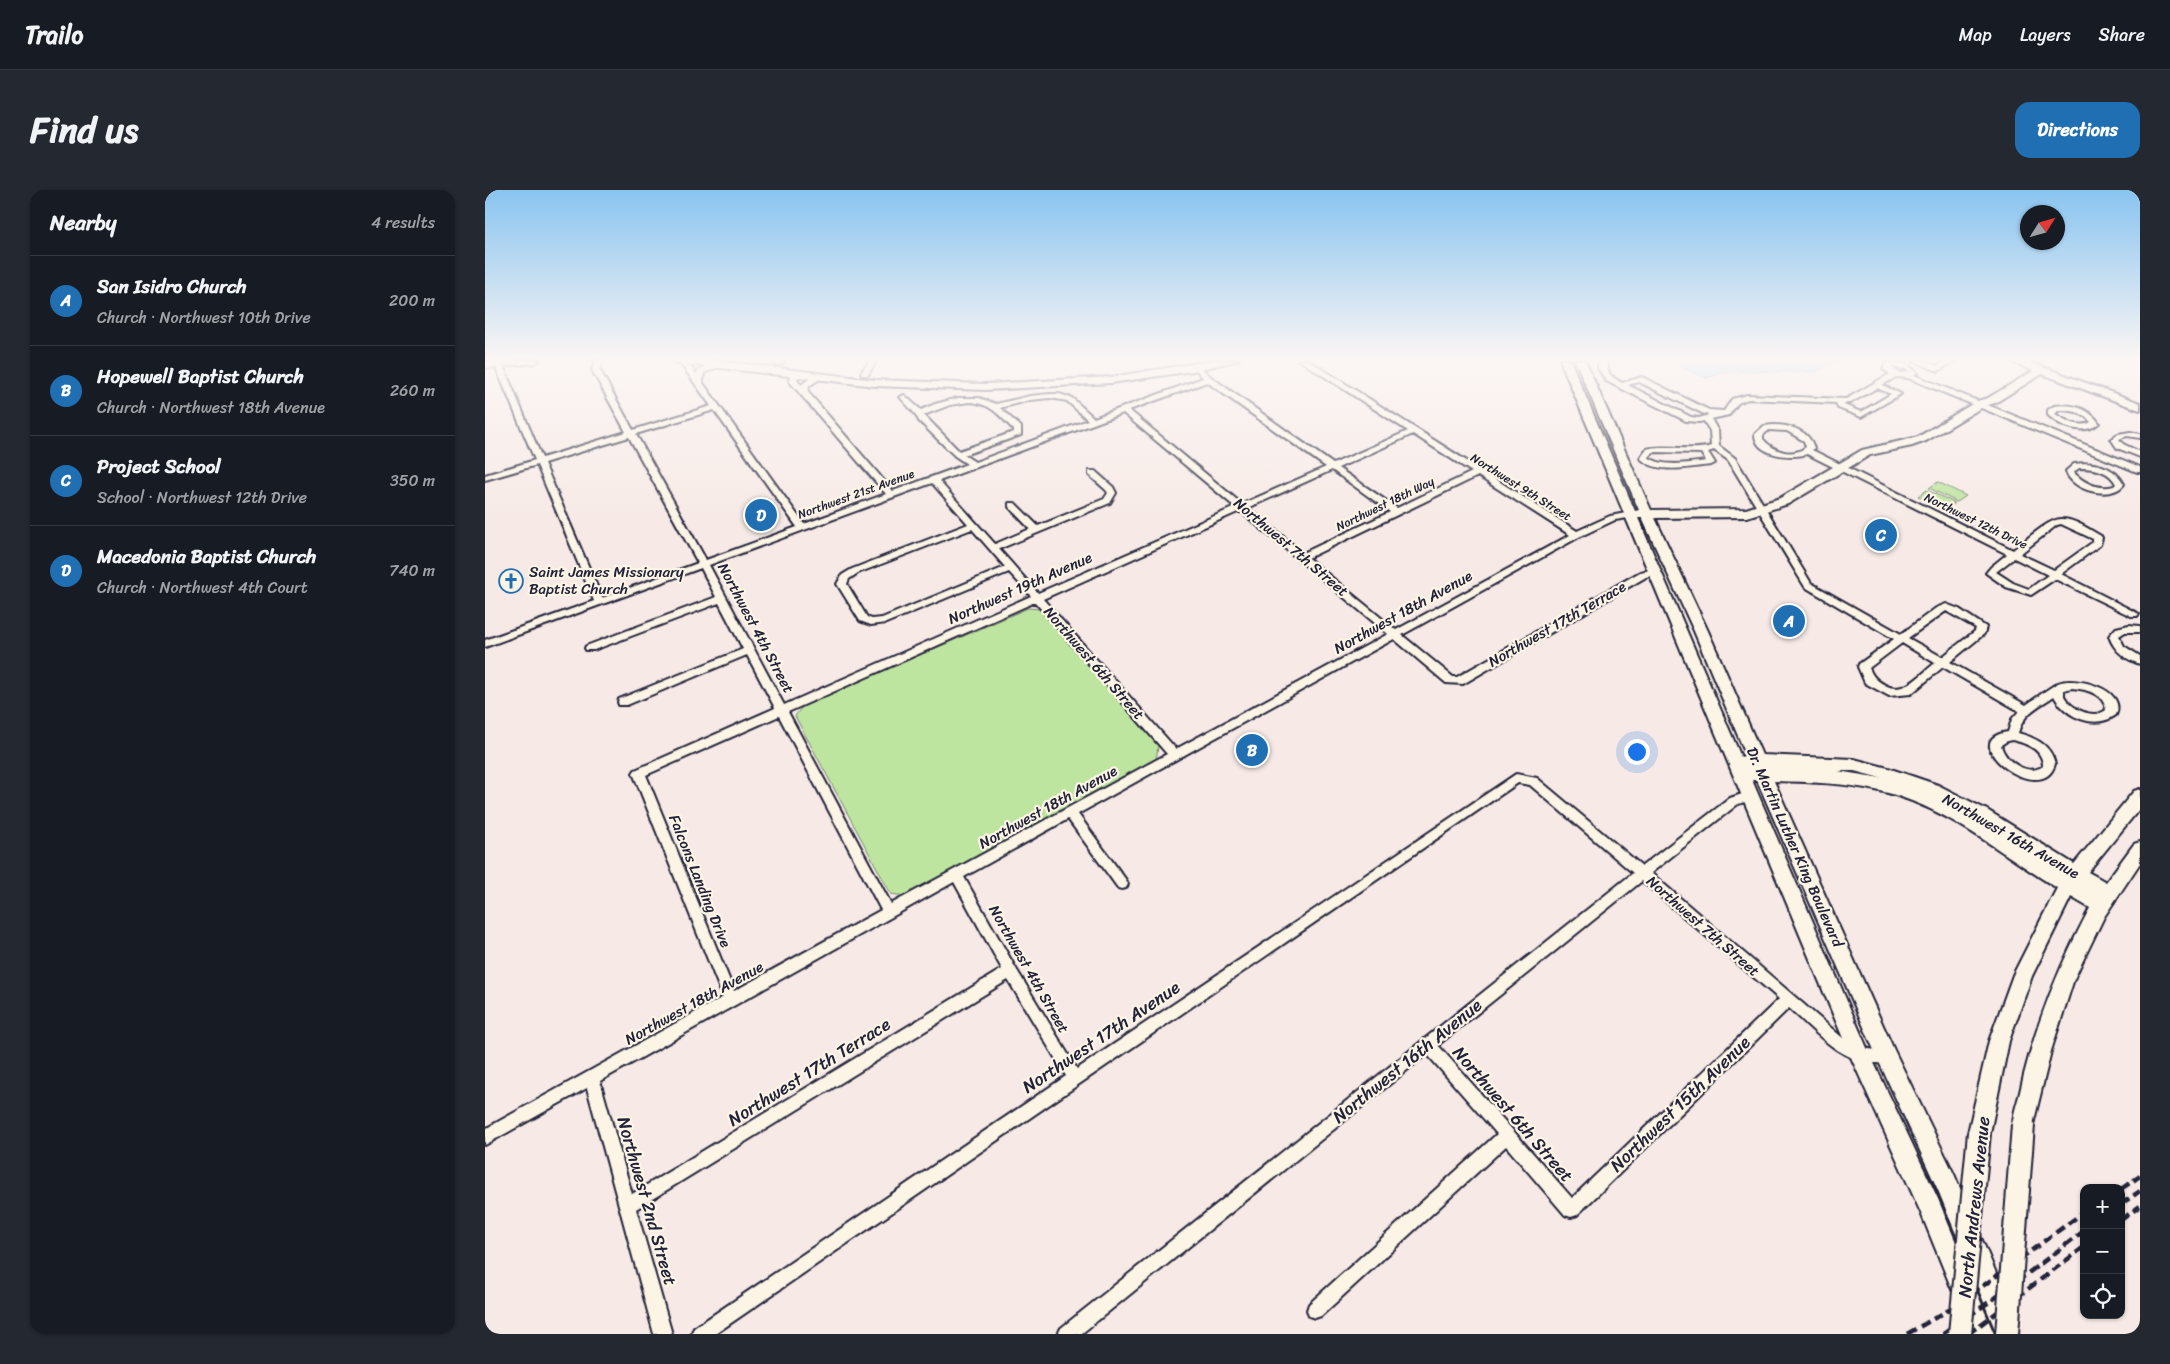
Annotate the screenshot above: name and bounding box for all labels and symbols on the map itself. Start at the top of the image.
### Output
north arrow [2020,205,2065,250]
street label: Northwest 9th Street [1466,447,1576,527]
street label: Northwest 21st Avenue [794,463,918,525]
street label: Northwest 18th Way [1332,470,1439,537]
street label: Northwest 12th Drive [1921,486,2031,556]
street label: Northwest 7th Street [1227,491,1355,604]
pin: D [745,496,777,534]
pin: C [1865,516,1897,554]
street label: Northwest 19th Avenue [944,545,1096,631]
street label: Northwest 4th Street [711,558,802,698]
place label: Saint James Missionary Baptist Church [529,559,684,602]
street label: Northwest 18th Avenue [1329,563,1477,661]
church icon: Saint James Missionary Baptist Church [498,568,524,594]
street label: Northwest 17th Terrace [1483,574,1631,674]
street label: Northwest 6th Street [1037,600,1151,726]
pin: A [1773,602,1805,640]
pin: B [1236,731,1268,769]
your location [1624,739,1650,765]
street label: Dr. Martin Luther King Boulevard [1739,743,1851,952]
street label: Northwest 18th Avenue [974,758,1122,856]
street label: Northwest 16th Avenue [1938,786,2084,886]
street label: Falcons Landing Drive [661,810,739,952]
street label: Northwest 7th Street [1640,869,1766,983]
street label: Northwest 4th Street [982,900,1077,1039]
street label: Northwest 18th Avenue [620,954,768,1052]
street label: Northwest 17th Avenue [1015,972,1187,1102]
street label: Northwest 16th Avenue [1325,990,1489,1132]
street label: Northwest 17th Terrace [721,1009,897,1135]
street label: Northwest 15th Avenue [1602,1028,1758,1180]
street label: Northwest 6th Street [1444,1038,1582,1190]
street label: Northwest 2nd Street [608,1113,687,1290]
street label: North Andrews Avenue [1949,1115,1999,1299]

